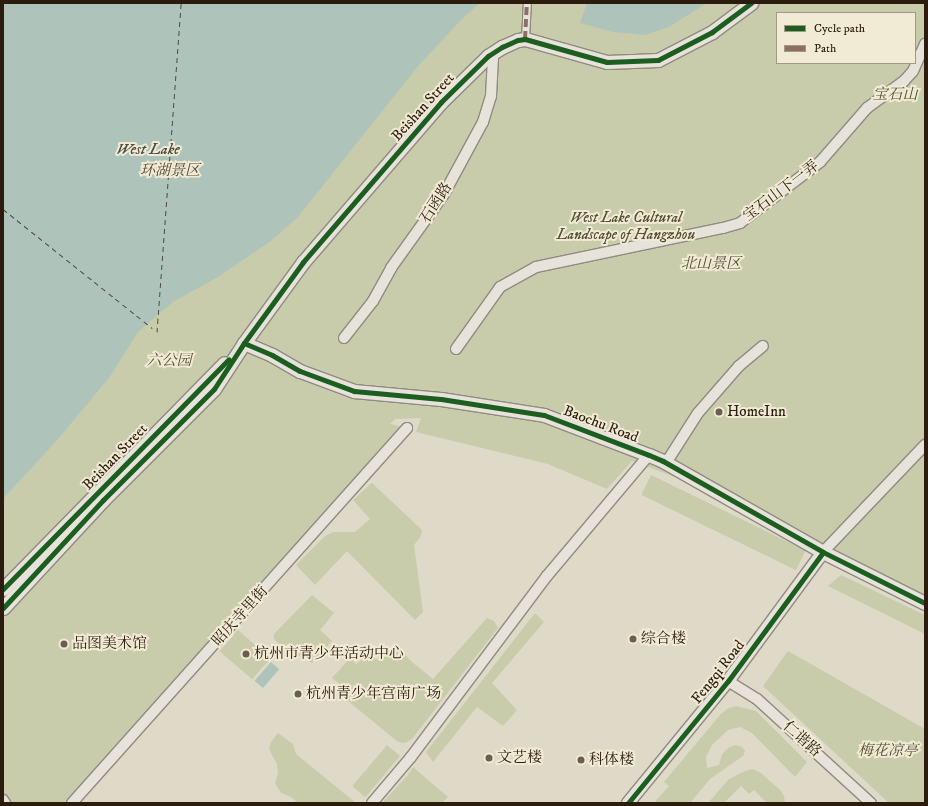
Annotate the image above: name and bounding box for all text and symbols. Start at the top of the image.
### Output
legend [776,12,916,64]
text: Cycle path [814,21,865,36]
text: Path [814,41,836,56]
street label: Beishan Street [388,69,458,145]
park label: 宝石山 [873,86,917,104]
water label: West Lake [116,139,180,159]
street label: 宝石山下一弄 [740,157,822,225]
park label: 环湖景区 [140,162,200,180]
street label: 石函路 [416,179,456,227]
park label: West Lake Cultural Landscape of Hangzhou [557,208,695,243]
park label: 北山景区 [681,255,741,273]
park label: 六公园 [147,352,191,370]
street label: Baochu Road [561,401,641,447]
place label: HomeInn [727,403,786,421]
marker: HomeInn [714,407,724,417]
street label: Beishan Street [79,420,151,494]
street label: 昭庆寺里街 [208,582,272,650]
place label: 综合楼 [641,630,686,648]
marker: 综合楼 [628,634,638,644]
place label: 品图美术馆 [72,635,147,653]
street label: Fengqi Road [688,637,748,707]
marker: 品图美术馆 [59,639,69,649]
place label: 杭州市青少年活动中心 [254,645,404,663]
marker: 杭州市青少年活动中心 [241,649,251,659]
place label: 杭州青少年宫南广场 [306,685,441,703]
marker: 杭州青少年宫南广场 [293,689,303,699]
street label: 仁谐路 [779,717,825,761]
park label: 梅花凉亭 [858,742,918,760]
place label: 文艺楼 [497,749,542,767]
place label: 科体楼 [589,751,634,769]
marker: 文艺楼 [484,753,494,763]
marker: 科体楼 [576,755,586,765]

